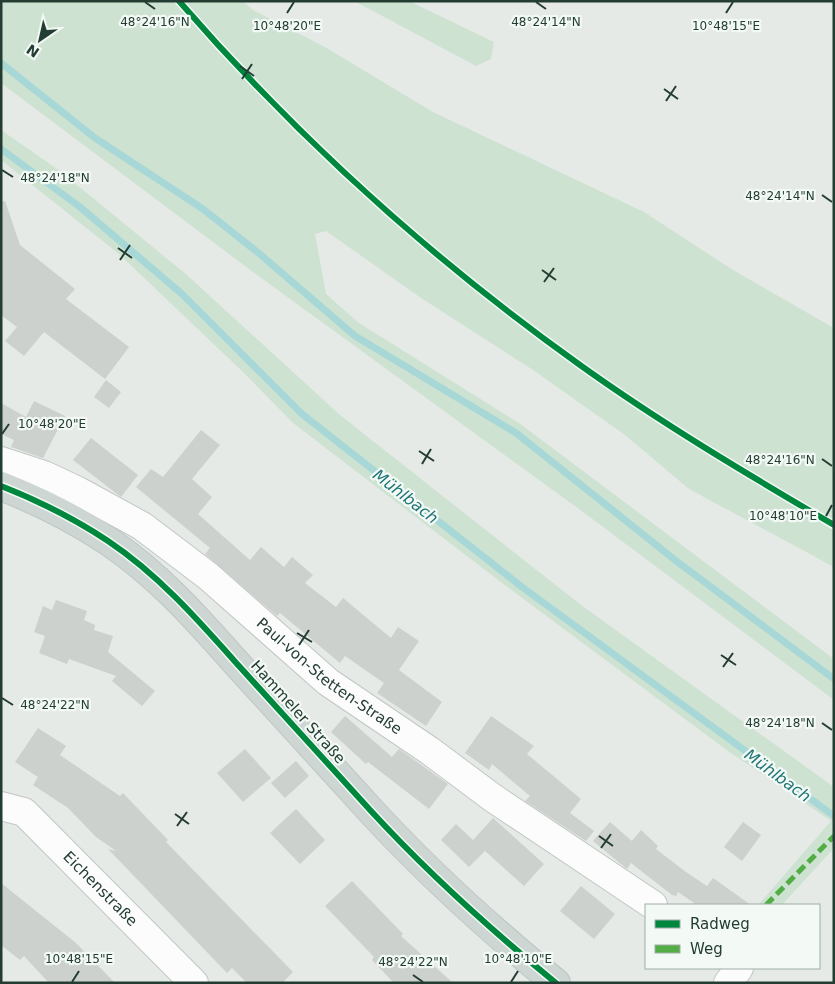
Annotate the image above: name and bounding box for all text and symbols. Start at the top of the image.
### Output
north arrow [15,15,65,65]
text: 48°24'16"N [120,15,190,29]
text: 48°24'14"N [511,15,581,29]
text: 10°48'20"E [253,19,321,33]
text: 10°48'15"E [692,19,760,33]
text: N [23,41,42,61]
text: 48°24'18"N [20,171,90,185]
text: 48°24'14"N [745,189,815,203]
text: 10°48'20"E [18,417,86,431]
text: 48°24'16"N [745,453,815,467]
water label: Mühlbach [369,465,442,528]
text: 10°48'10"E [749,509,817,523]
street label: Paul-von-Stetten-Straße [253,614,405,738]
street label: Hammeler Straße [247,657,349,767]
text: 48°24'22"N [20,698,90,712]
text: 48°24'18"N [745,716,815,730]
water label: Mühlbach [741,745,815,806]
street label: Eichenstraße [59,848,141,930]
legend [645,904,820,969]
text: Radweg [690,915,750,933]
text: Weg [690,940,723,958]
text: 10°48'15"E [45,952,113,966]
text: 10°48'10"E [484,952,552,966]
text: 48°24'22"N [378,955,448,969]

